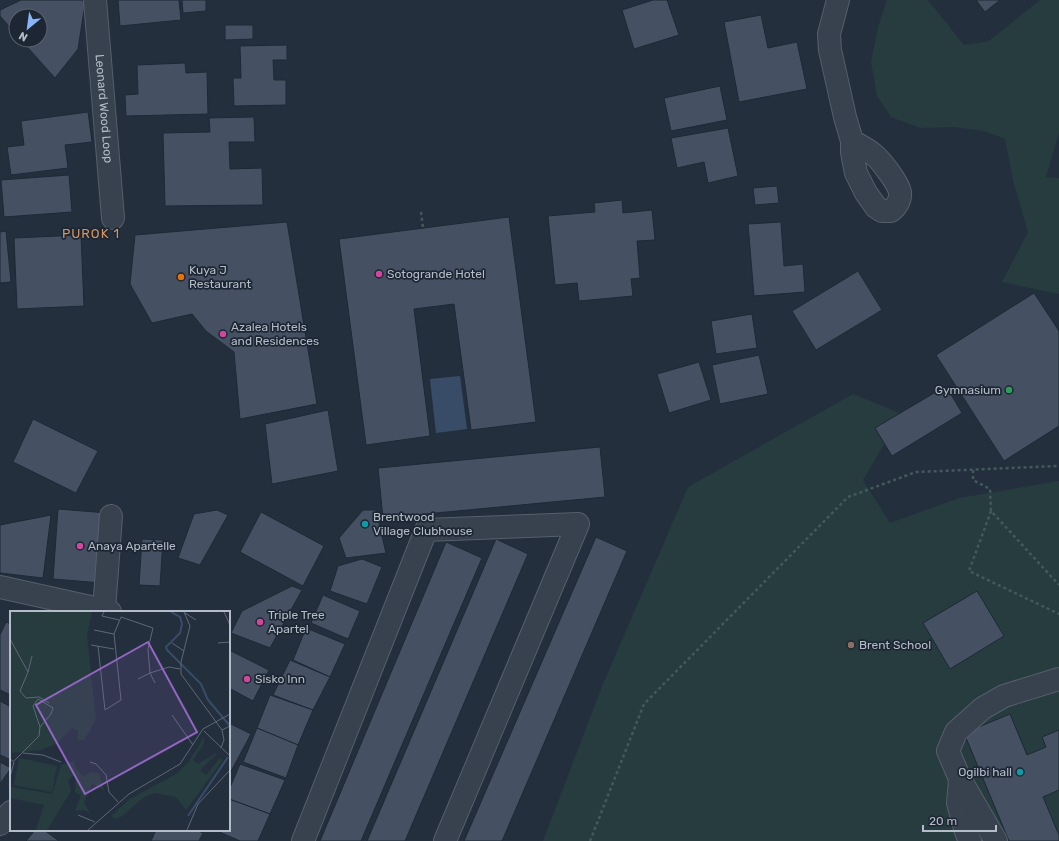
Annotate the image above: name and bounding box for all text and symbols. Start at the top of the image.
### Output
north arrow [8,8,48,48]
text: N [17,29,30,44]
street label: Leonard Wood Loop [92,54,115,164]
district label: PUROK 1 [62,226,120,241]
place label: Kuya J Restaurant [189,263,251,291]
place label: Sotogrande Hotel [387,267,485,281]
marker: Sotogrande Hotel [374,269,384,279]
marker: Kuya J Restaurant [176,272,186,282]
place label: Azalea Hotels and Residences [231,320,319,348]
marker: Azalea Hotels and Residences [218,329,228,339]
place label: Gymnasium [935,383,1001,397]
marker: Gymnasium [1004,385,1014,395]
place label: Brentwood Village Clubhouse [373,510,473,538]
marker: Brentwood Village Clubhouse [360,519,370,529]
place label: Anaya Apartelle [88,539,176,553]
marker: Anaya Apartelle [75,541,85,551]
place label: Triple Tree Apartel [268,608,325,636]
inset map [10,611,230,831]
marker: Triple Tree Apartel [255,617,265,627]
place label: Brent School [859,638,931,652]
marker: Brent School [846,640,856,650]
place label: Sisko Inn [255,672,305,686]
marker: Sisko Inn [242,674,252,684]
place label: Ogilbi hall [958,765,1012,779]
marker: Ogilbi hall [1015,767,1025,777]
scale bar [923,807,996,833]
text: 20 m [929,814,957,828]

